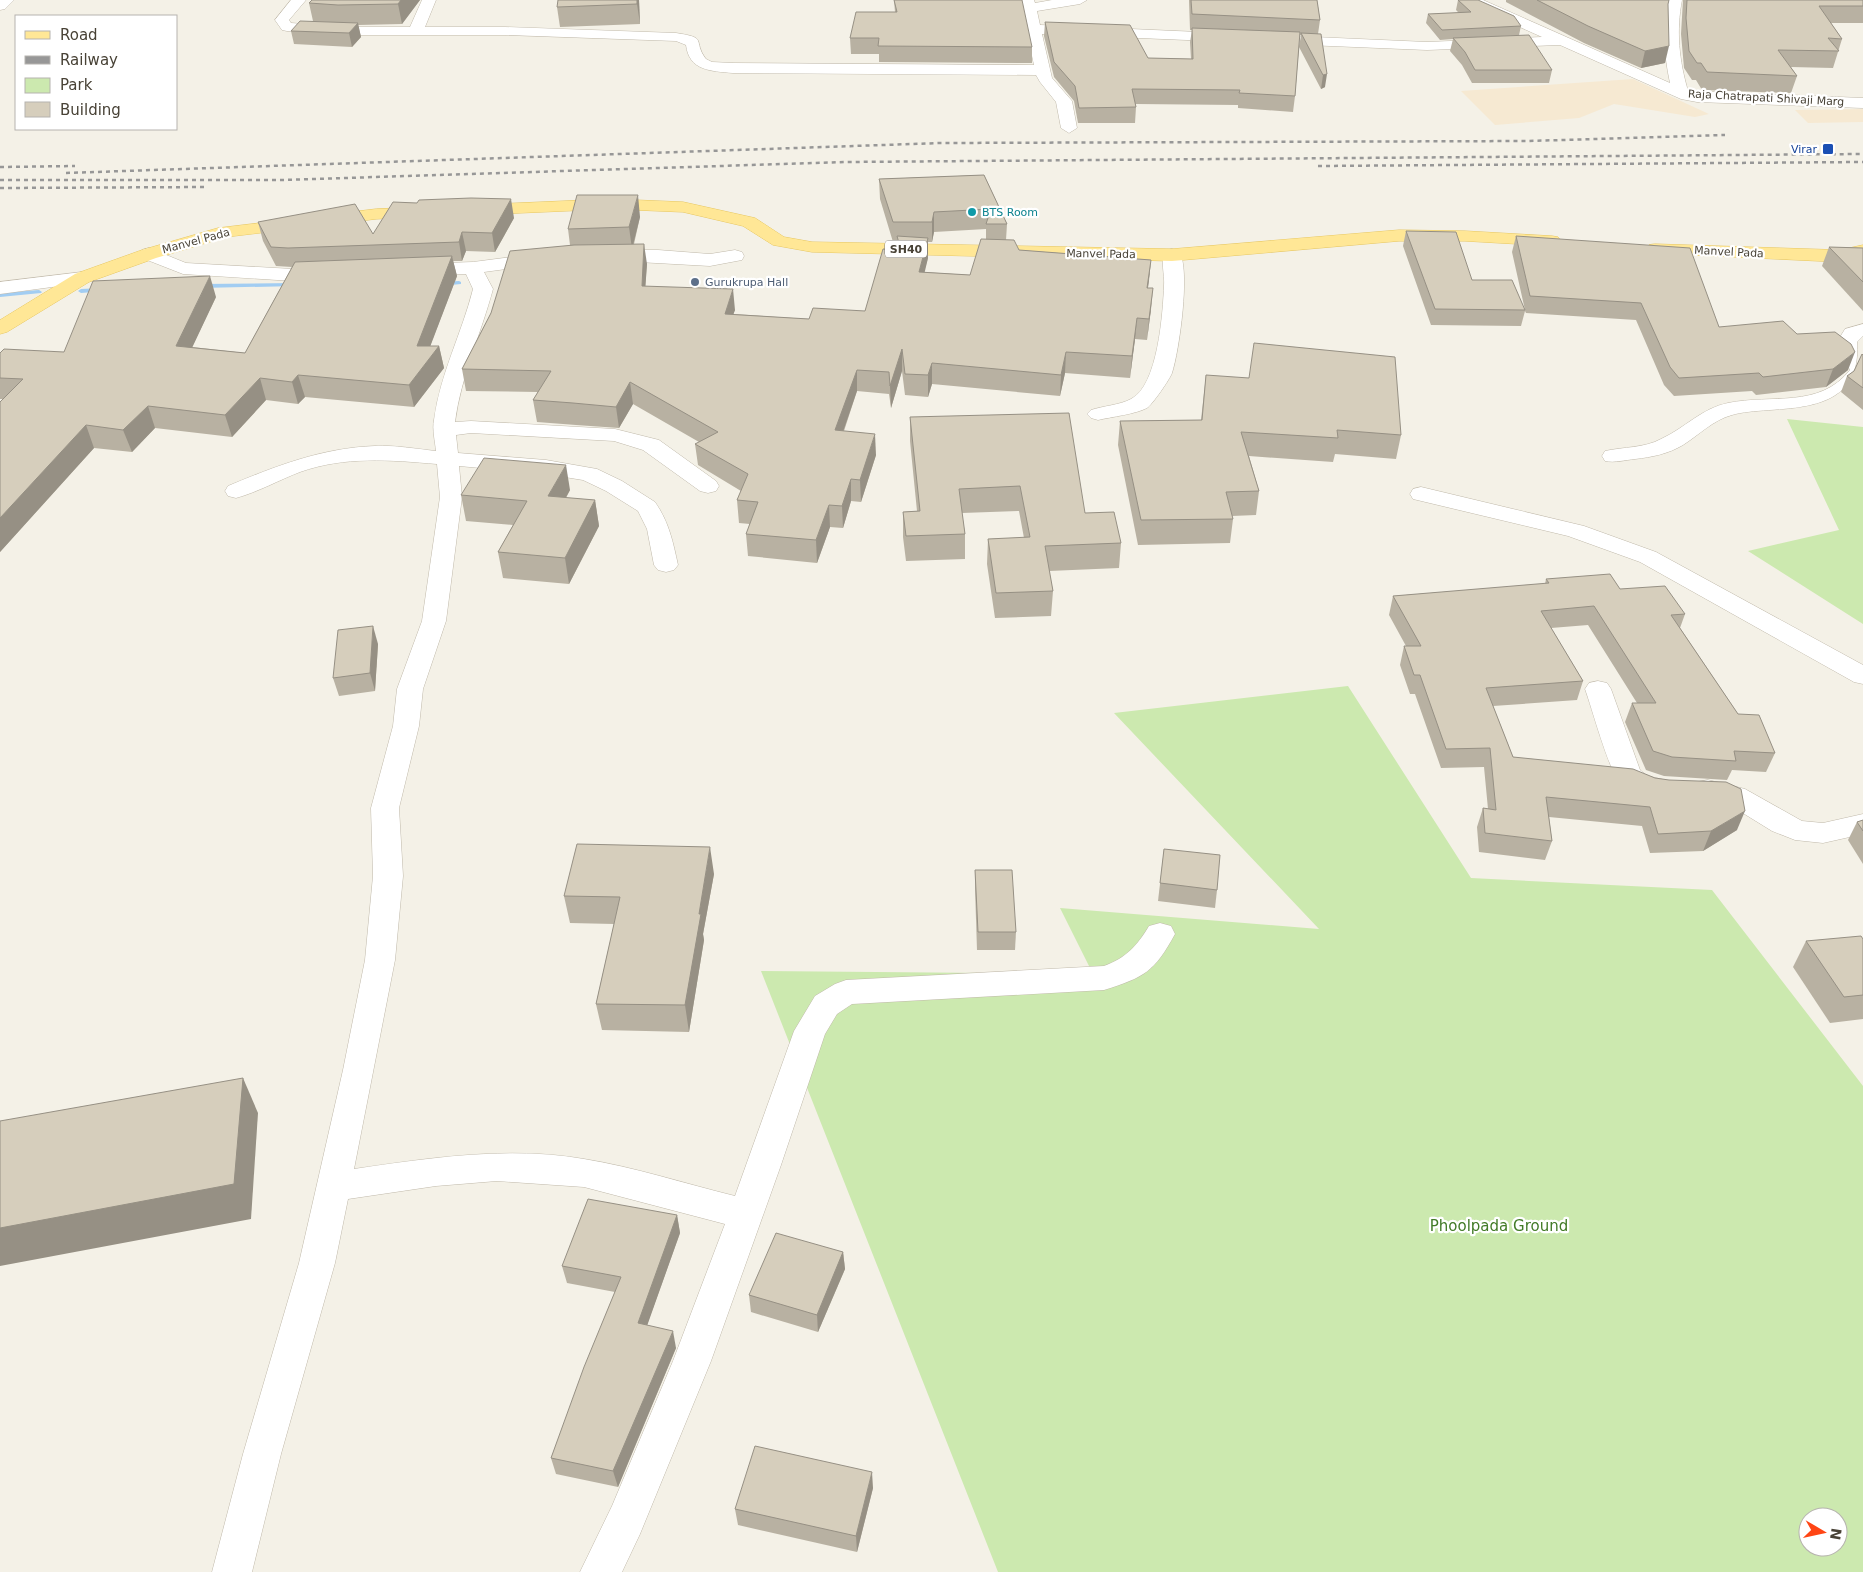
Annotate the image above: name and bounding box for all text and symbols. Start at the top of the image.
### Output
legend [15,15,178,130]
text: Road [60,26,98,44]
text: Railway [60,51,118,69]
text: Park [60,76,93,94]
street label: Raja Chatrapati Shivaji Marg [1688,87,1844,109]
text: Building [60,101,121,119]
marker: Virar [1821,142,1835,156]
place label: Virar [1791,143,1817,156]
marker: BTS Room [966,206,978,218]
place label: BTS Room [982,206,1038,219]
street label: Manvel Pada [161,226,231,256]
road number: SH40 [885,240,927,258]
street label: Manvel Pada [1694,244,1764,260]
street label: Manvel Pada [1066,247,1136,261]
marker: Gurukrupa Hall [689,276,701,288]
place label: Gurukrupa Hall [705,276,788,289]
park label: Phoolpada Ground [1430,1217,1568,1235]
north arrow [1798,1507,1848,1557]
text: N [1827,1527,1845,1541]

